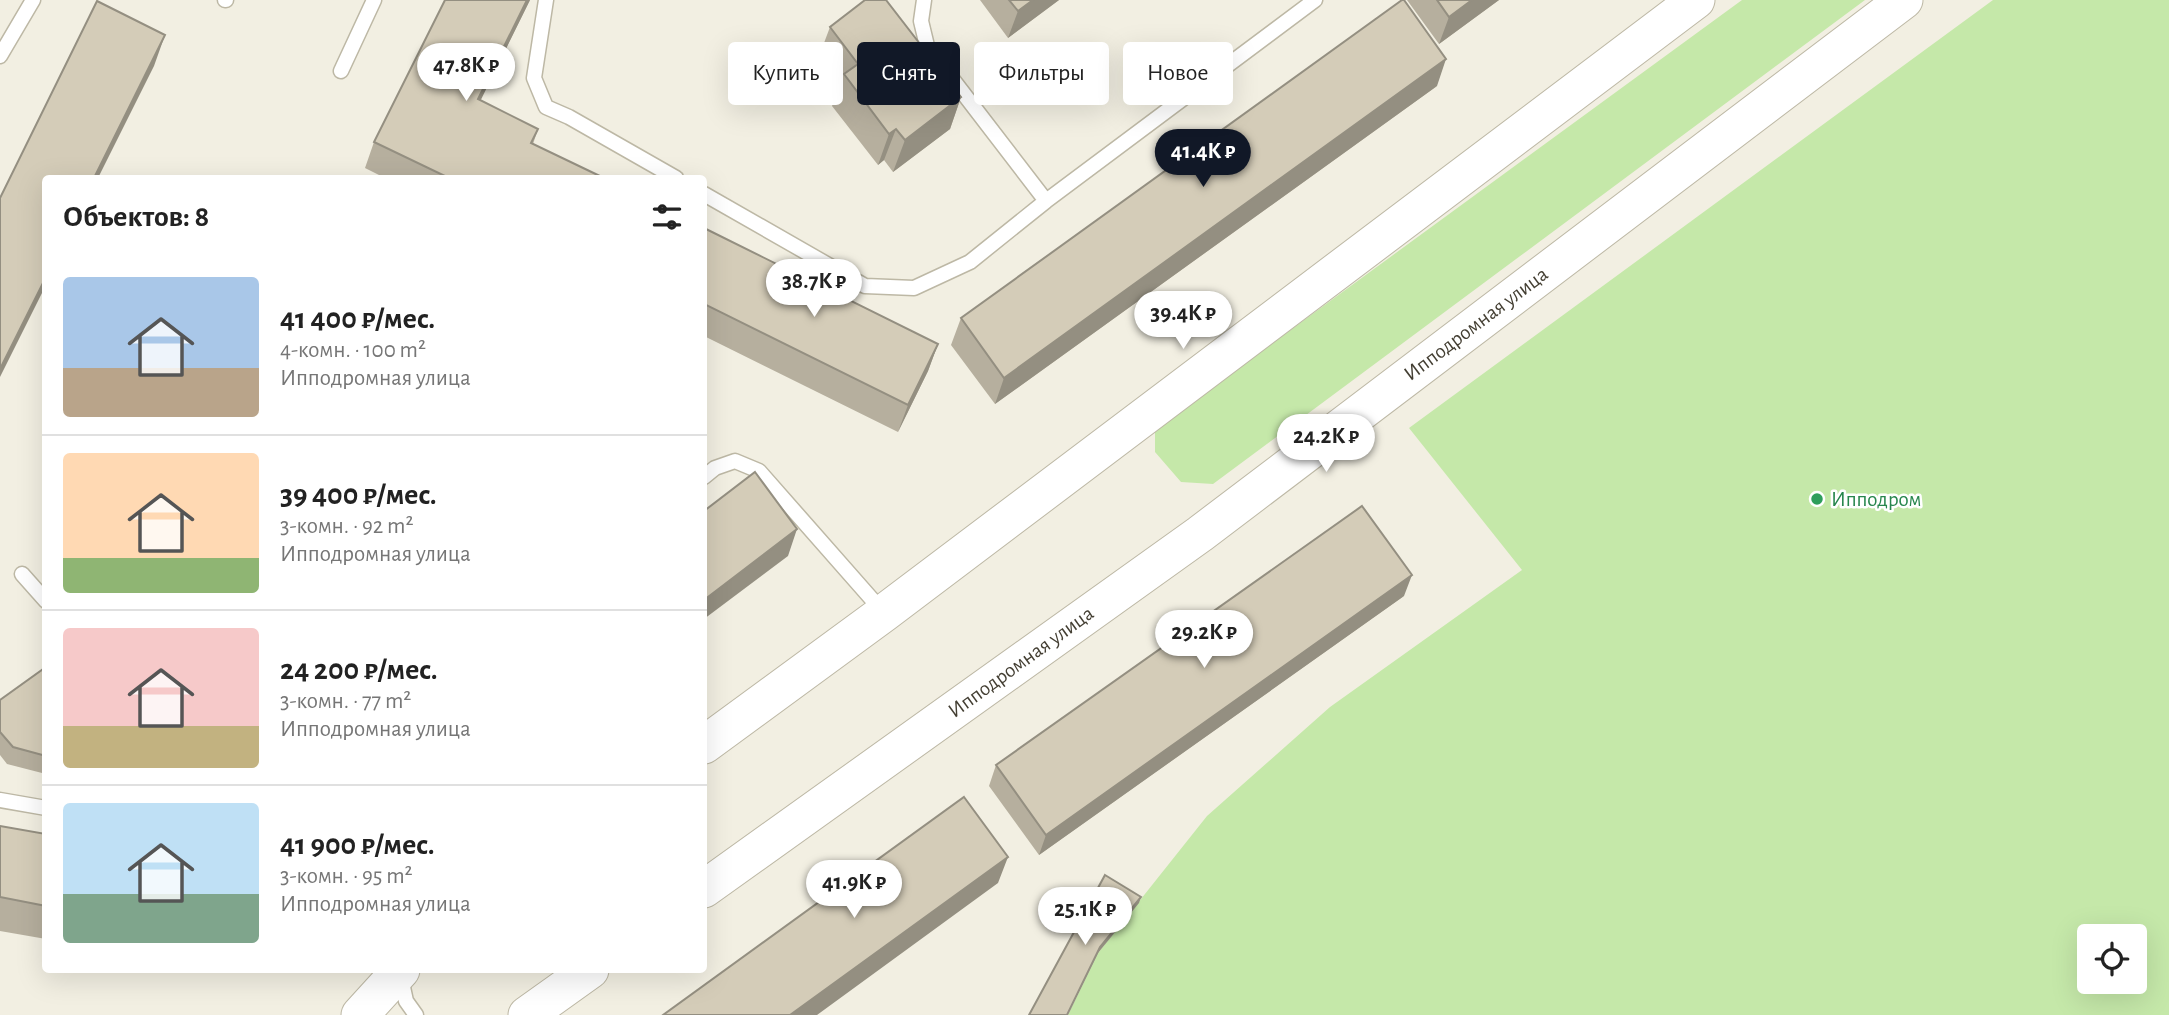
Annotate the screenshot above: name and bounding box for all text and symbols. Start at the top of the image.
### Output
chip: Купить [728,42,843,105]
chip: Снять [857,42,960,105]
chip: Фильтры [974,42,1109,105]
chip: Новое [1123,42,1233,105]
pin: 47.8K ₽ [401,43,531,103]
text: 47.8K ₽ [433,54,499,77]
pin: 41.4K ₽ [1138,130,1268,189]
text: 41.4K ₽ [1171,140,1235,163]
icon: filters [648,198,686,236]
text: Объектов: 8 [63,202,209,232]
pin: 38.7K ₽ [749,260,879,319]
street label: Ипподромная улица [1400,263,1552,385]
text: 38.7K ₽ [782,270,846,293]
pin: 39.4K ₽ [1118,292,1248,351]
text: 39.4K ₽ [1150,302,1216,325]
text: 41 400 ₽/мес. [280,304,435,334]
icon: home [119,305,203,389]
text: 4-комн. · 100 m² [280,339,426,362]
text: Ипподромная улица [280,367,471,390]
pin: 24.2K ₽ [1261,414,1391,474]
text: 24.2K ₽ [1293,425,1359,448]
text: 39 400 ₽/мес. [280,480,437,510]
icon: home [119,481,203,565]
place label: Ипподром [1831,489,1922,510]
marker: Ипподром [1809,491,1825,507]
text: 3-комн. · 92 m² [280,515,414,538]
text: Ипподромная улица [280,543,471,566]
street label: Ипподромная улица [944,602,1098,722]
pin: 29.2K ₽ [1139,610,1269,670]
text: 29.2K ₽ [1171,621,1237,644]
text: 24 200 ₽/мес. [280,655,438,685]
icon: home [119,656,203,740]
text: 3-комн. · 77 m² [280,690,411,713]
text: Ипподромная улица [280,718,471,741]
text: 41 900 ₽/мес. [280,830,435,860]
icon: home [119,831,203,915]
pin: 41.9K ₽ [789,860,919,920]
text: 3-комн. · 95 m² [280,865,413,888]
text: 41.9K ₽ [822,871,886,894]
pin: 25.1K ₽ [1020,888,1150,947]
text: Ипподромная улица [280,893,471,916]
text: 25.1K ₽ [1054,898,1116,921]
map controls [2077,924,2147,994]
button: locate [2077,924,2147,994]

